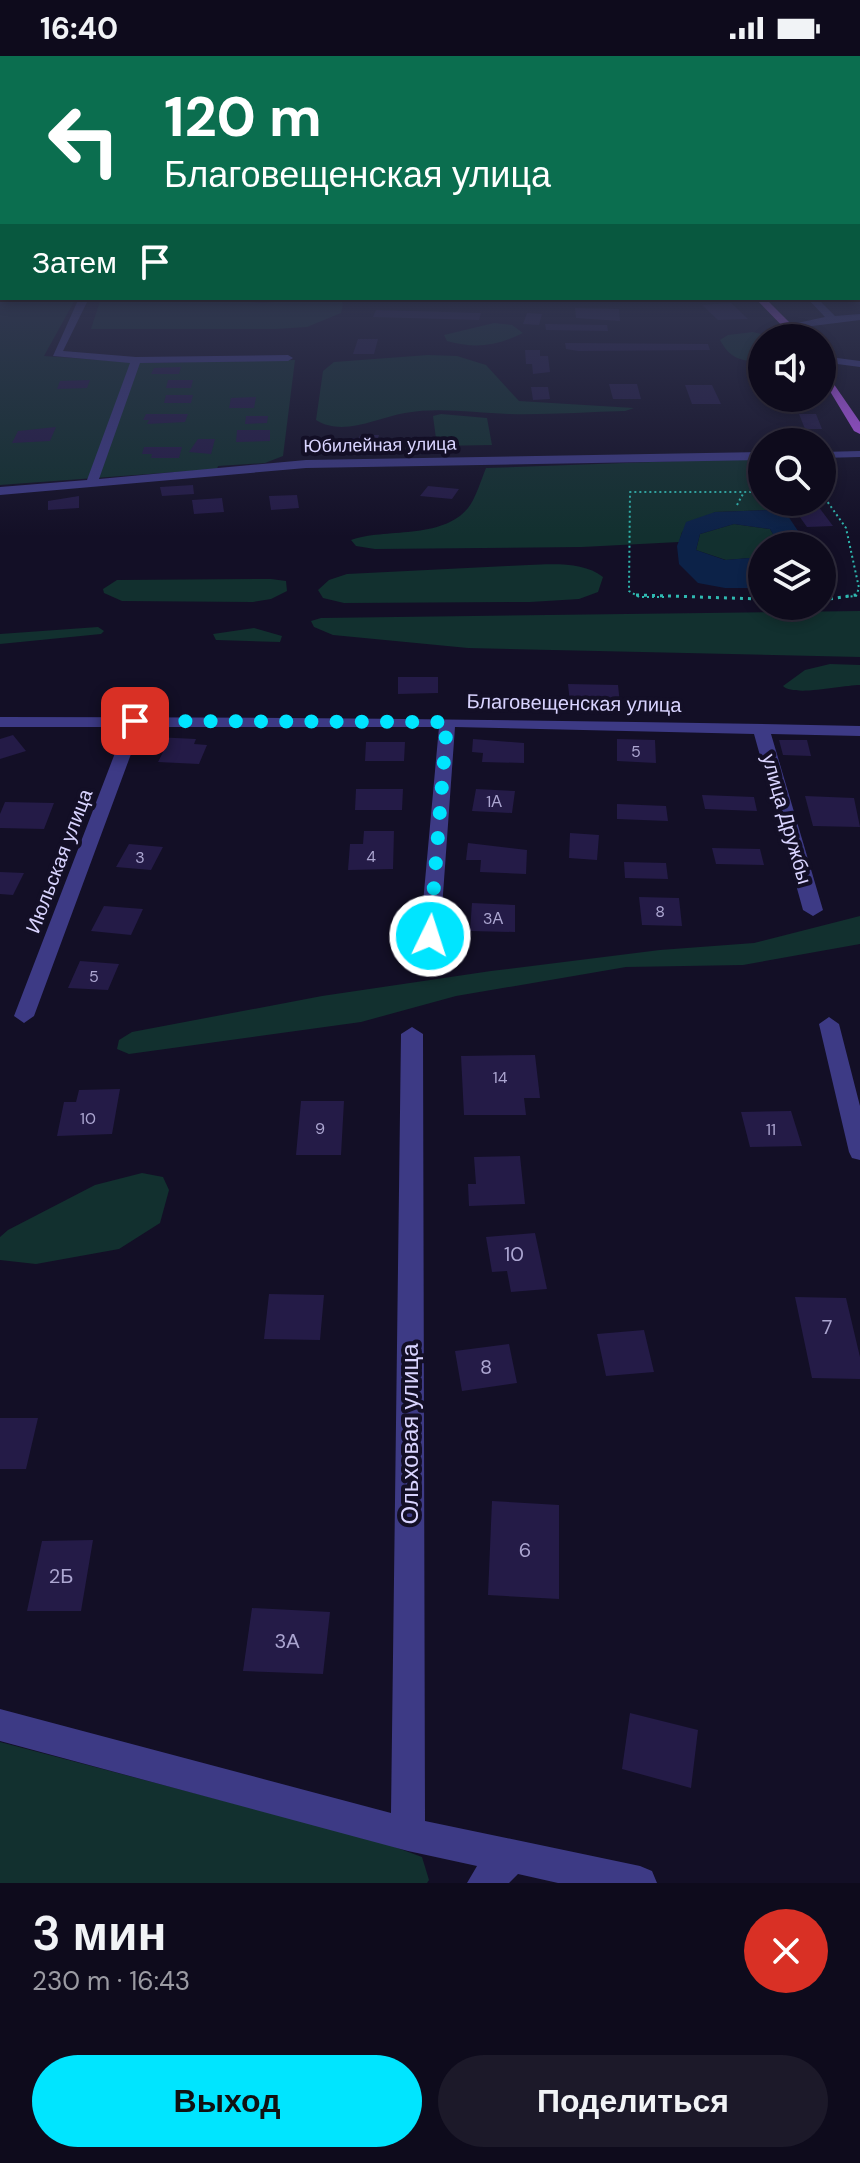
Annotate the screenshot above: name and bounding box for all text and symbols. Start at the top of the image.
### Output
text: 16:40 [40,9,118,48]
text: 120 m [164,80,322,153]
icon: left [32,88,136,192]
text: Благовещенская улица [164,151,551,198]
icon: arrive [133,240,177,284]
text: Затем [32,243,117,282]
map controls [748,324,836,620]
button: sound [748,324,836,412]
button: search [748,428,836,516]
street label: Юбилейная улица [303,432,458,458]
button: layers [748,532,836,620]
pin [101,687,169,755]
street label: Благовещенская улица [466,688,683,718]
icon: arrive [113,699,157,743]
house number: 5 [631,741,641,762]
street label: улица Дружбы [756,751,818,887]
street label: Июльская улица [20,784,99,937]
house number: 1А [486,791,502,812]
house number: 4 [366,846,376,867]
house number: 3 [135,847,145,868]
position arrow [388,894,472,978]
house number: 8 [655,901,665,922]
house number: 3А [483,908,503,929]
house number: 5 [89,966,99,987]
house number: 14 [493,1067,508,1088]
house number: 10 [80,1108,96,1129]
house number: 9 [315,1118,325,1139]
house number: 11 [766,1119,776,1140]
house number: 10 [504,1241,524,1267]
house number: 7 [822,1314,832,1340]
street label: Ольховая улица [394,1343,425,1525]
house number: 8 [480,1354,492,1380]
house number: 6 [519,1537,531,1563]
house number: 2Б [49,1563,73,1589]
house number: 3А [274,1628,300,1654]
text: 3 мин [32,1902,166,1965]
button: close [744,1909,828,1993]
text: 230 m · 16:43 [32,1964,190,1998]
button: Выход [32,2055,422,2147]
button: Поделиться [438,2055,828,2147]

